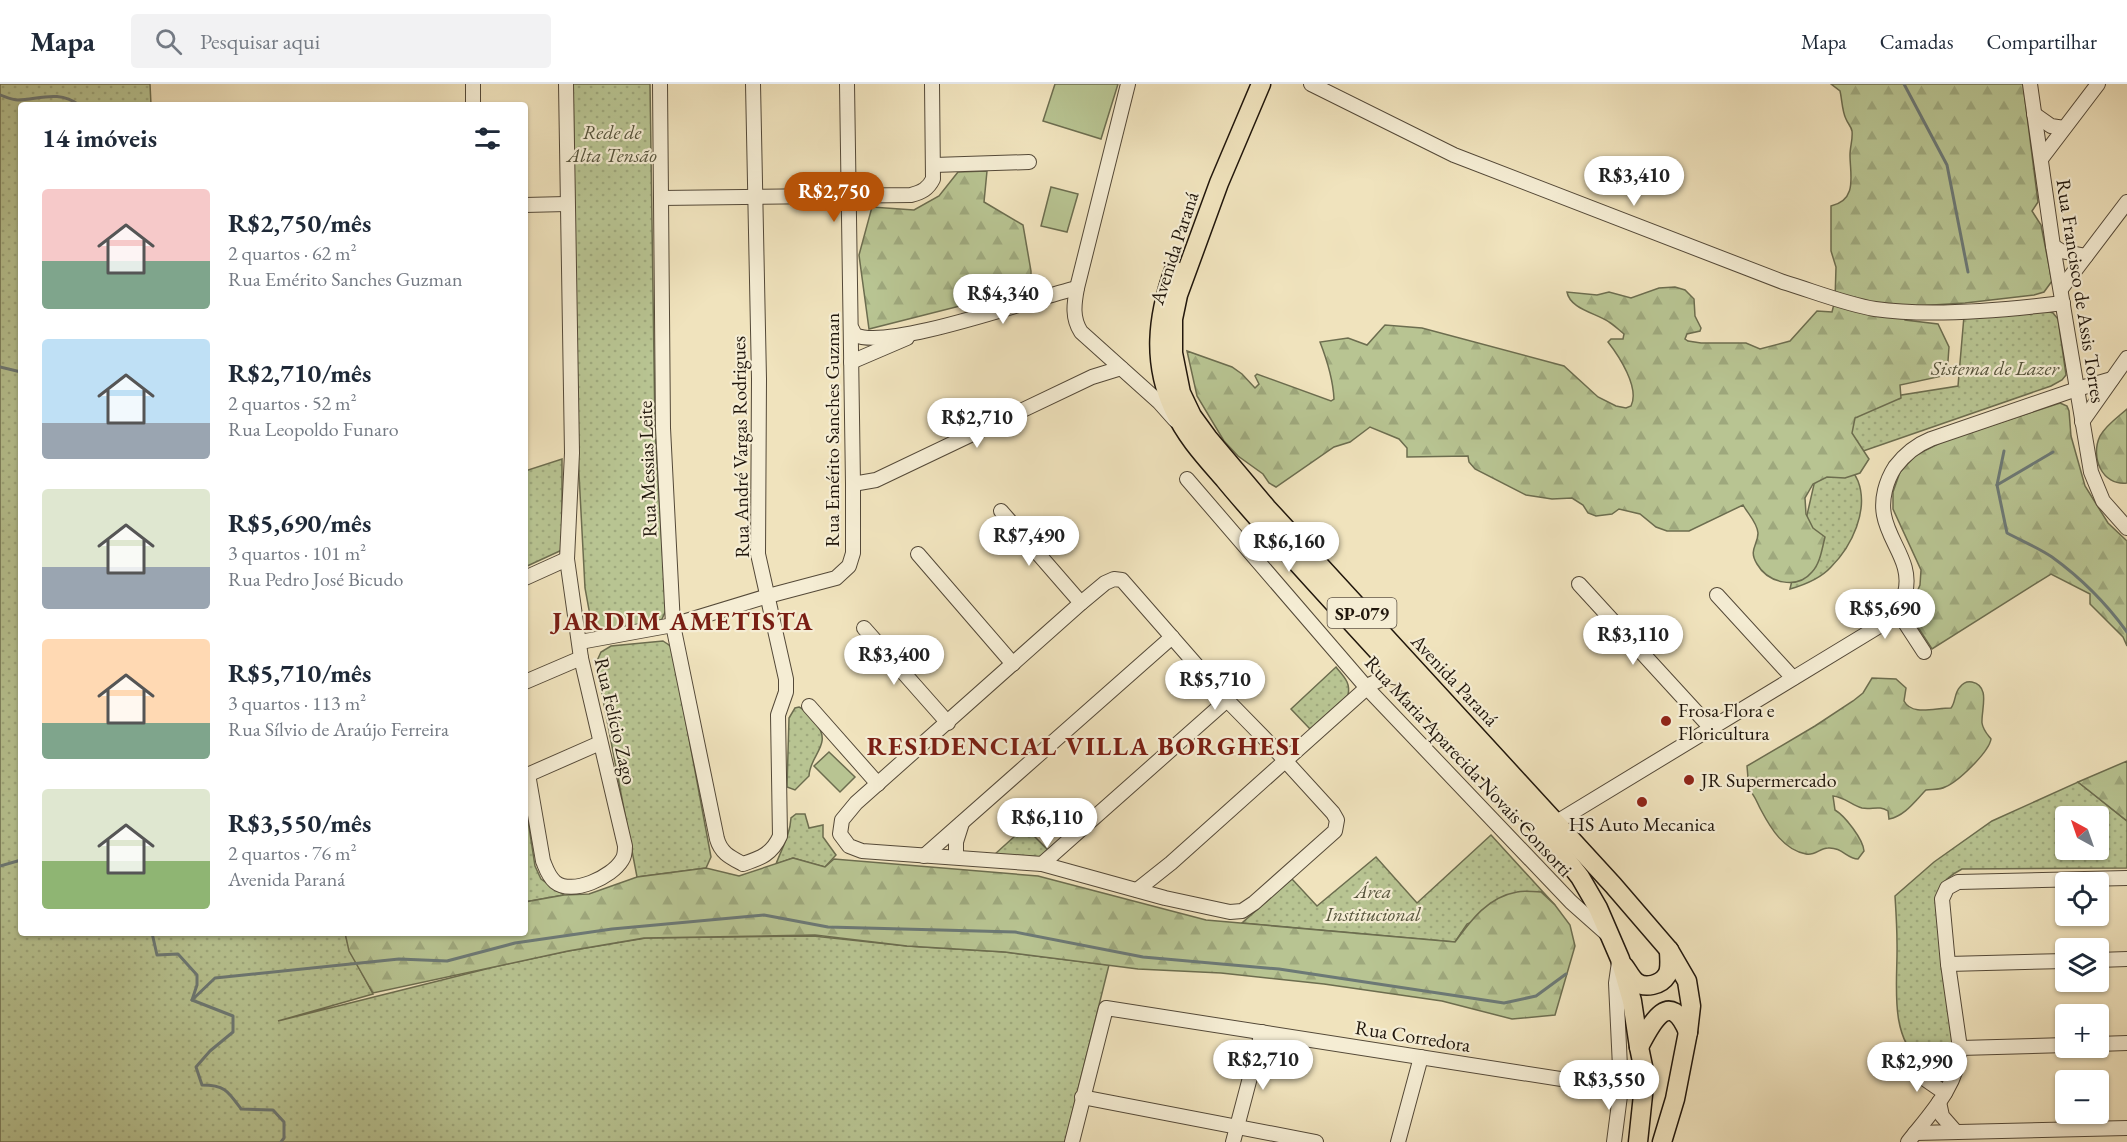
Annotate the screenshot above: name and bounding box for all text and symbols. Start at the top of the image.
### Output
search box [131,14,551,68]
text: Mapa [30,23,95,59]
icon: search [152,25,185,58]
text: Pesquisar aqui [200,27,320,56]
text: Mapa [1801,28,1847,55]
text: Camadas [1880,28,1953,55]
text: Compartilhar [1986,28,2097,55]
park label: Rede de Alta Tensão [565,119,657,168]
text: 14 imóveis [42,121,157,155]
icon: filters [471,122,504,155]
pin: R$3,410 [1579,156,1689,207]
text: R$3,410 [1598,162,1670,188]
pin: R$2,750 [779,172,889,223]
street label: Rua Francisco de Assis Torres [2050,177,2112,405]
text: R$2,750 [798,178,870,204]
street label: Avenida Paraná [1143,188,1204,309]
text: R$2,750/mês [228,206,371,240]
icon: home [90,213,162,285]
text: 2 quartos · 62 m² [228,240,357,266]
text: Rua Emérito Sanches Guzman [228,266,462,292]
pin: R$4,340 [948,274,1058,325]
text: R$4,340 [967,280,1039,306]
street label: Rua Emérito Sanches Guzman [819,312,845,547]
street label: Rua André Vargas Rodrigues [725,336,755,558]
park label: Sistema de Lazer [1930,355,2060,381]
text: R$2,710/mês [228,356,371,390]
icon: home [90,363,162,435]
text: 2 quartos · 52 m² [228,390,357,416]
pin: R$2,710 [922,398,1032,449]
street label: Rua Messias Leite [632,400,662,538]
text: R$2,710 [941,404,1013,430]
text: Rua Leopoldo Funaro [228,416,399,442]
text: R$5,690/mês [228,506,371,540]
icon: home [90,513,162,585]
pin: R$7,490 [974,516,1084,567]
text: R$7,490 [993,522,1065,548]
pin: R$6,160 [1234,522,1344,573]
text: R$6,160 [1253,528,1325,554]
text: 3 quartos · 101 m² [228,540,366,566]
text: Rua Pedro José Bicudo [228,566,403,592]
pin: R$5,690 [1830,589,1940,640]
text: R$5,690 [1849,595,1921,621]
road number: SP-079 [1328,598,1396,628]
district label: JARDIM AMETISTA [549,604,814,638]
pin: R$3,110 [1578,615,1688,666]
text: R$3,110 [1597,621,1669,647]
street label: Avenida Paraná [1405,628,1505,732]
pin: R$3,400 [839,635,949,686]
text: R$3,400 [858,641,930,667]
street label: Rua Maria Aparecida Novais Consorti [1359,650,1579,882]
street label: Rua Felício Zago [589,655,643,787]
text: R$5,710/mês [228,656,371,690]
pin: R$5,710 [1160,660,1270,711]
icon: home [90,663,162,735]
text: R$5,710 [1179,666,1251,692]
text: 3 quartos · 113 m² [228,690,366,716]
place label: Frosa Flora e Floricultura [1678,697,1775,746]
marker: Frosa Flora e Floricultura [1659,714,1673,728]
text: Rua Sílvio de Araújo Ferreira [228,716,449,742]
district label: RESIDENCIAL VILLA BORGHESI [867,729,1301,763]
place label: JR Supermercado [1699,767,1837,793]
marker: JR Supermercado [1682,773,1696,787]
marker: HS Auto Mecanica [1635,795,1649,809]
pin: R$6,110 [992,798,1102,849]
text: R$6,110 [1011,804,1083,830]
text: R$3,550/mês [228,806,371,840]
north arrow [2055,806,2109,860]
map controls [2055,806,2109,1124]
place label: HS Auto Mecanica [1569,811,1715,837]
icon: home [90,813,162,885]
text: 2 quartos · 76 m² [228,840,357,866]
text: Avenida Paraná [228,866,345,892]
button: locate [2055,872,2109,926]
park label: Área Institucional [1324,878,1422,927]
button: layers [2055,938,2109,992]
button: + [2055,1004,2109,1058]
street label: Rua Corredora [1353,1014,1473,1058]
pin: R$2,710 [1208,1040,1318,1091]
pin: R$2,990 [1862,1042,1972,1093]
text: R$2,710 [1227,1046,1299,1072]
text: R$2,990 [1881,1048,1953,1074]
pin: R$3,550 [1554,1060,1664,1111]
text: R$3,550 [1573,1066,1645,1092]
button: − [2055,1070,2109,1124]

